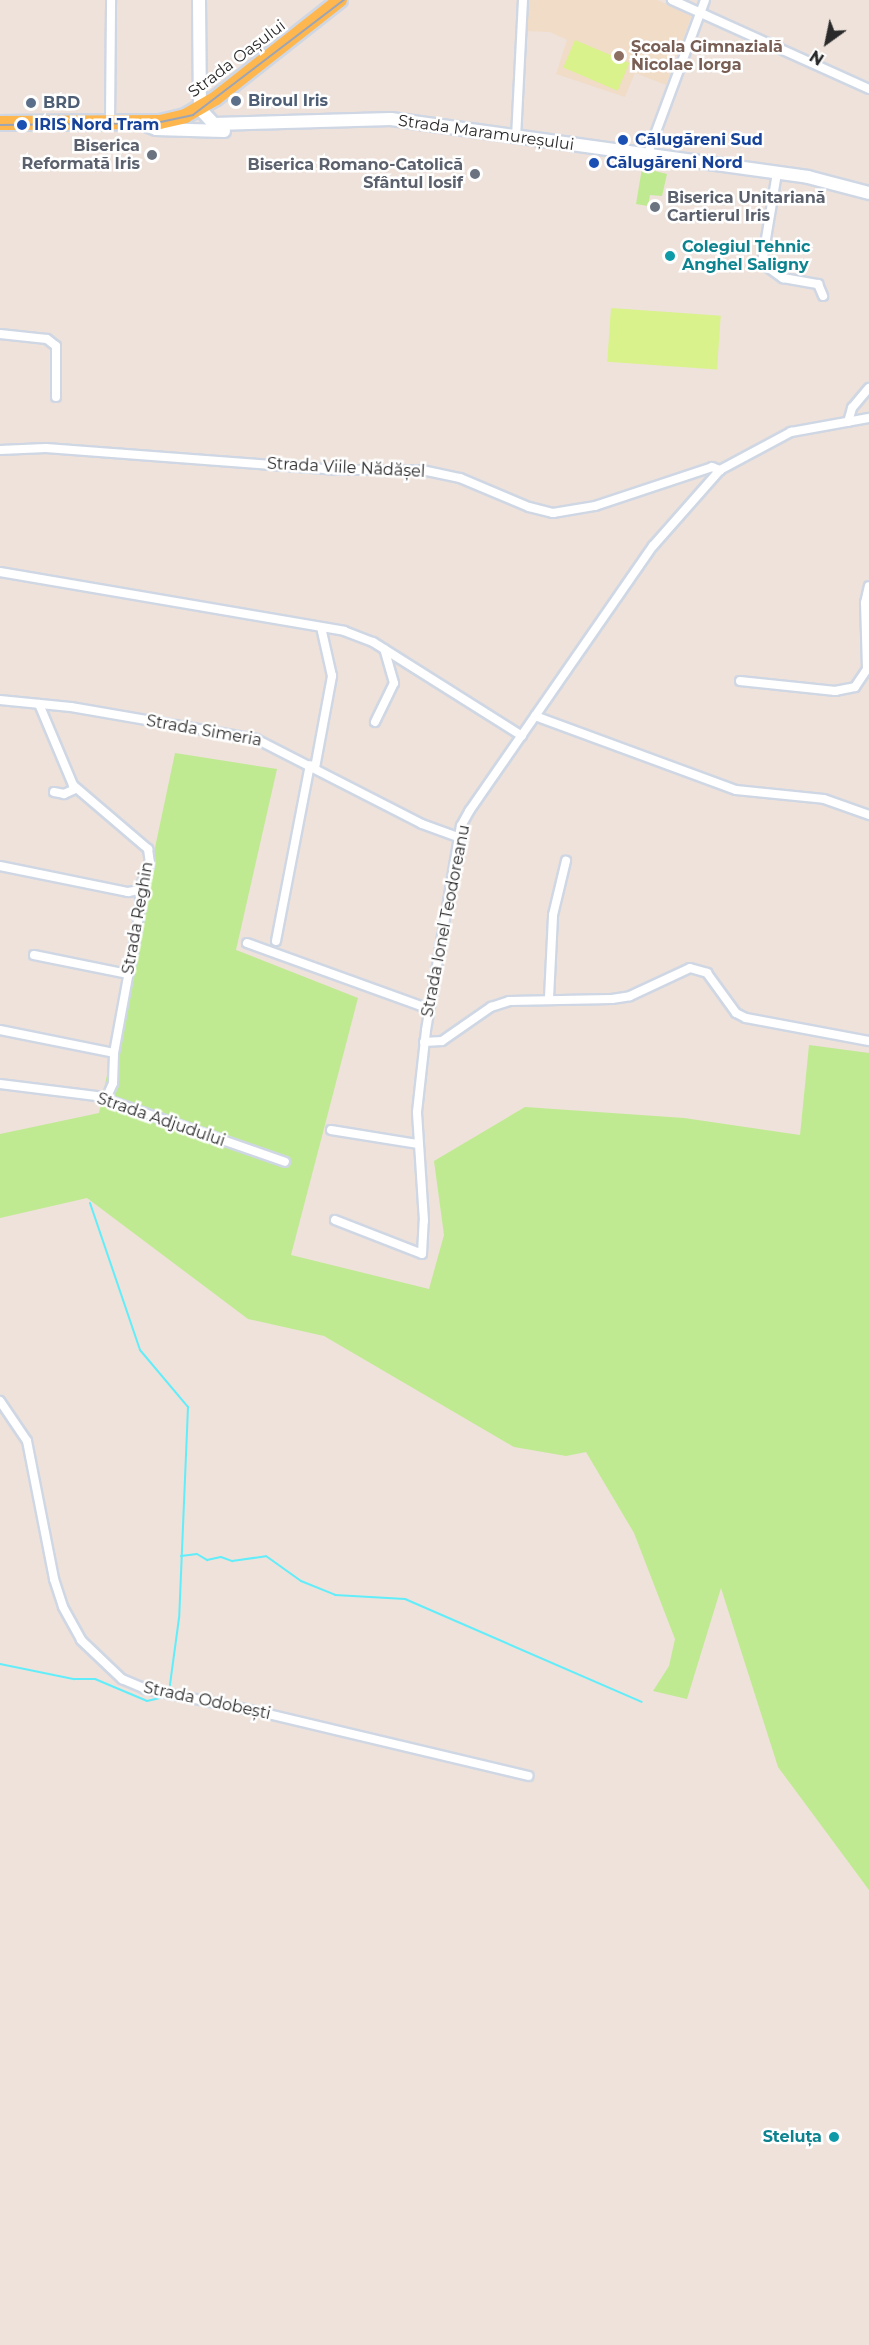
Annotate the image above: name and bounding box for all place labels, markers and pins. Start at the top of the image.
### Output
place label: Școala Gimnazială Nicolae Iorga [631,37,783,75]
marker: Școala Gimnazială Nicolae Iorga [612,49,626,63]
place label: Biroul Iris [248,91,328,111]
place label: BRD [43,93,80,113]
marker: Biroul Iris [229,94,243,108]
marker: BRD [24,96,38,110]
place label: IRIS Nord Tram [34,115,159,135]
marker: IRIS Nord Tram [15,118,29,132]
place label: Călugăreni Sud [635,130,763,150]
marker: Călugăreni Sud [616,133,630,147]
place label: Biserica Reformată Iris [22,136,140,174]
marker: Biserica Reformată Iris [145,148,159,162]
place label: Călugăreni Nord [606,153,743,173]
place label: Biserica Romano-Catolică Sfântul Iosif [247,155,463,193]
marker: Călugăreni Nord [587,156,601,170]
marker: Biserica Romano-Catolică Sfântul Iosif [468,167,482,181]
place label: Biserica Unitariană Cartierul Iris [667,188,826,226]
marker: Biserica Unitariană Cartierul Iris [648,200,662,214]
place label: Colegiul Tehnic Anghel Saligny [682,237,811,275]
marker: Colegiul Tehnic Anghel Saligny [663,249,677,263]
place label: Steluța [763,2127,822,2147]
marker: Steluța [827,2130,841,2144]

